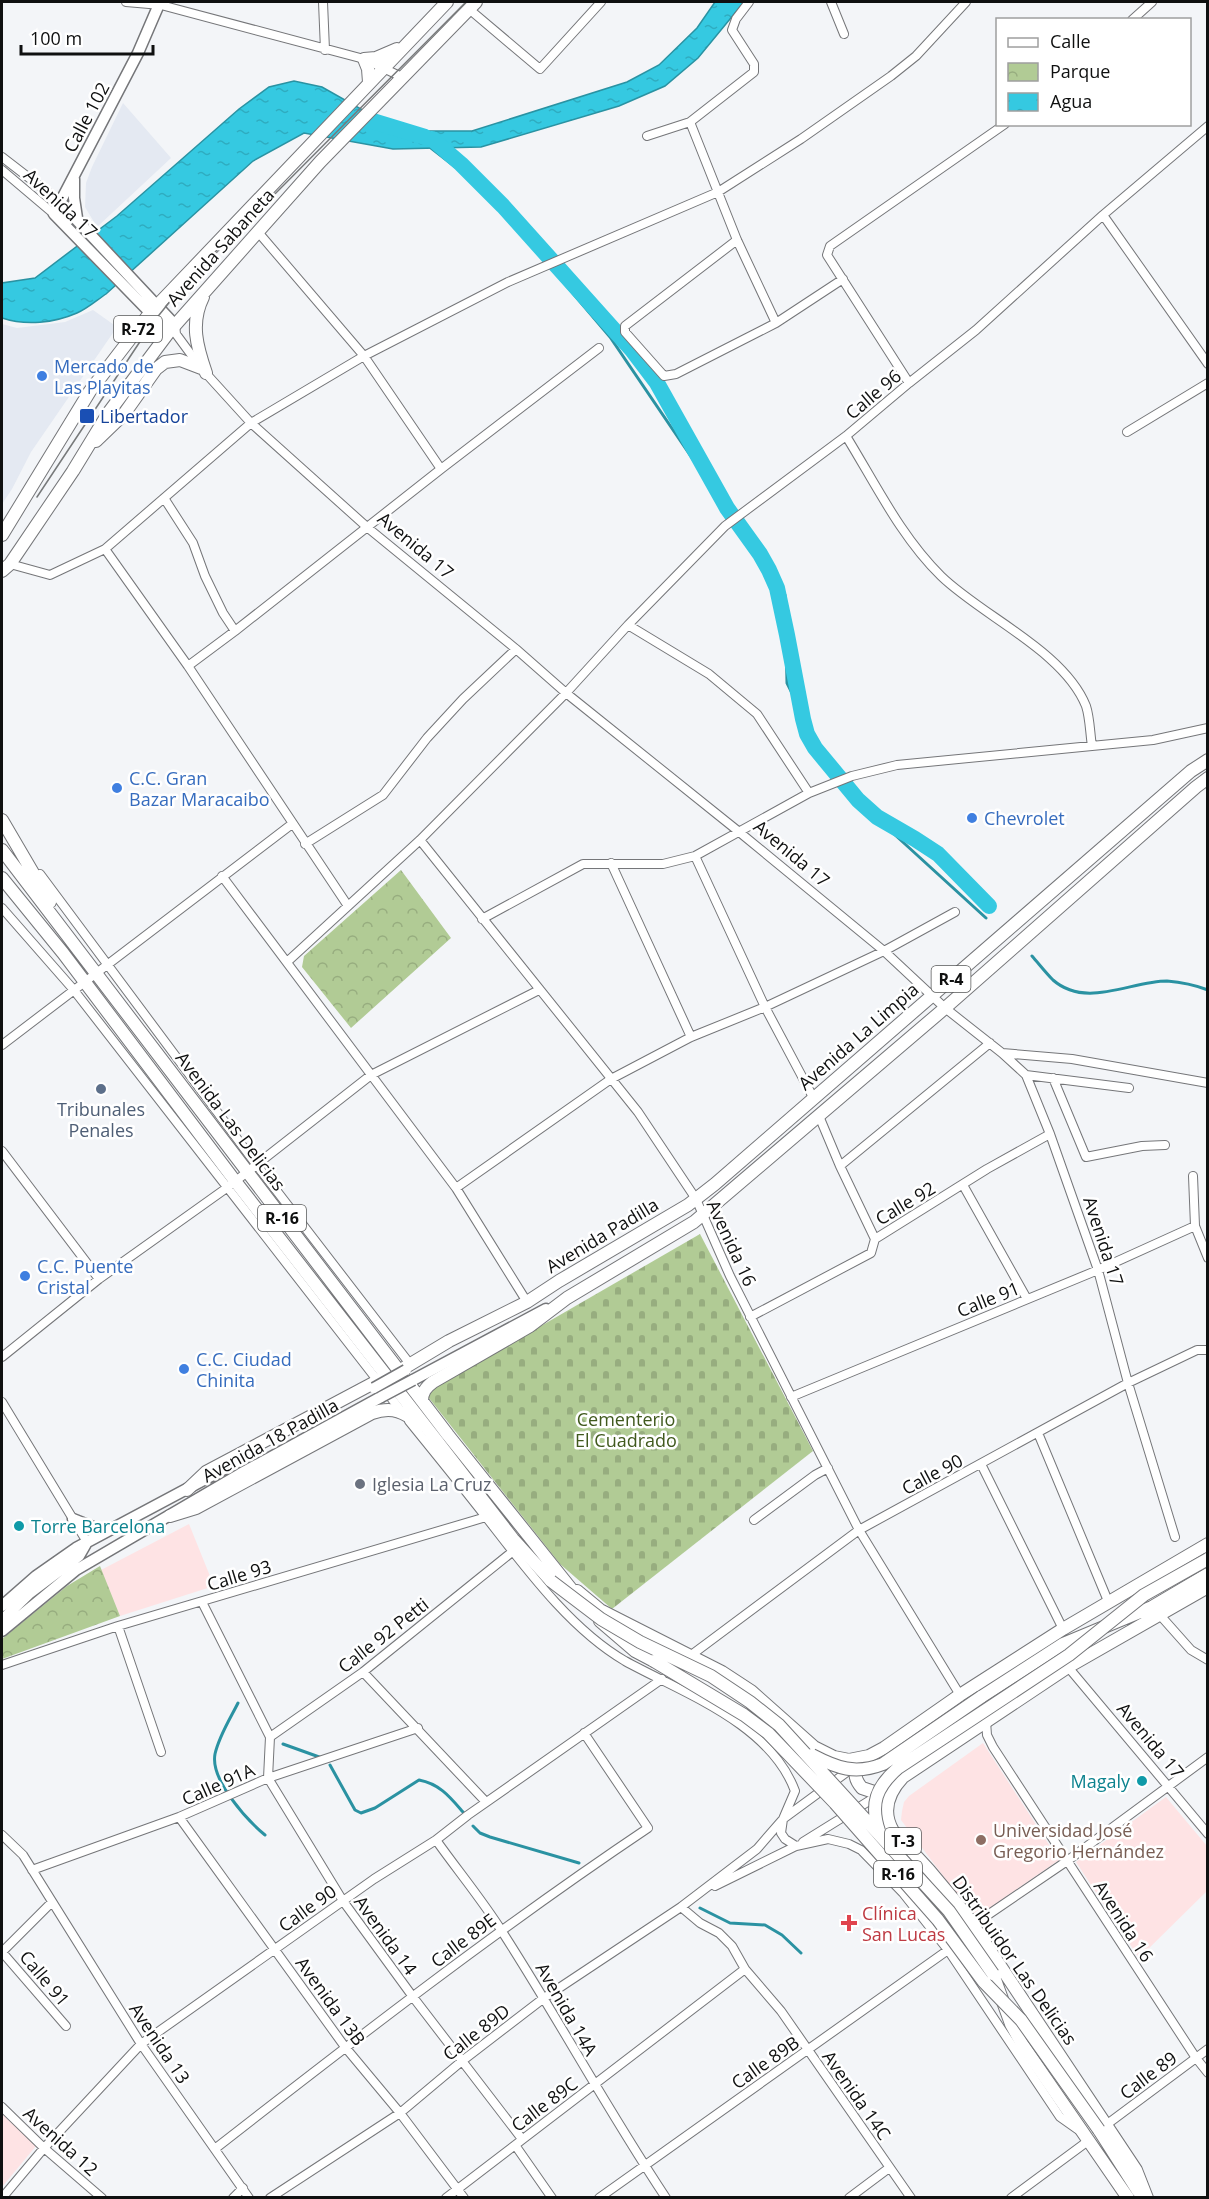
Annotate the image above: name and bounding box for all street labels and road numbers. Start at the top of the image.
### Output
street label: Calle 102 [58,78,114,156]
street label: Avenida 17 [19,163,103,243]
street label: Avenida Sabaneta [161,183,279,311]
road number: R-72 [114,316,162,342]
street label: Calle 96 [840,364,906,424]
street label: Avenida 17 [373,506,459,584]
street label: Avenida 17 [749,814,835,892]
road number: R-4 [932,966,970,992]
street label: Avenida La Limpia [793,977,923,1095]
street label: Avenida Las Delicias [171,1047,291,1195]
street label: Calle 92 [871,1176,939,1230]
street label: Avenida Padilla [541,1192,663,1278]
street label: Avenida 17 [1078,1193,1130,1289]
street label: Avenida 16 [702,1196,762,1290]
road number: R-16 [258,1205,306,1231]
street label: Calle 91 [953,1276,1023,1322]
street label: Avenida 18 Padilla [197,1393,343,1487]
street label: Calle 90 [897,1448,967,1500]
street label: Calle 93 [204,1554,274,1596]
street label: Calle 92 Petti [333,1592,433,1678]
street label: Avenida 17 [1112,1697,1190,1783]
street label: Calle 91A [178,1757,259,1811]
road number: T-3 [885,1828,921,1854]
road number: R-16 [874,1861,922,1887]
street label: Distribuidor Las Delicias [947,1871,1083,2049]
street label: Avenida 16 [1089,1876,1159,1966]
street label: Calle 90 [273,1879,341,1937]
street label: Avenida 14 [349,1891,423,1979]
street label: Calle 89E [426,1908,500,1972]
street label: Calle 91 [15,1945,75,2011]
street label: Avenida 13B [291,1952,371,2050]
street label: Avenida 14A [531,1958,604,2060]
street label: Avenida 13 [124,1998,196,2088]
street label: Calle 89D [438,1998,514,2066]
street label: Calle 89B [726,2030,804,2094]
street label: Avenida 14C [817,2046,897,2144]
street label: Calle 89 [1115,2046,1181,2104]
street label: Calle 89C [506,2071,582,2137]
street label: Avenida 12 [19,2101,103,2181]

